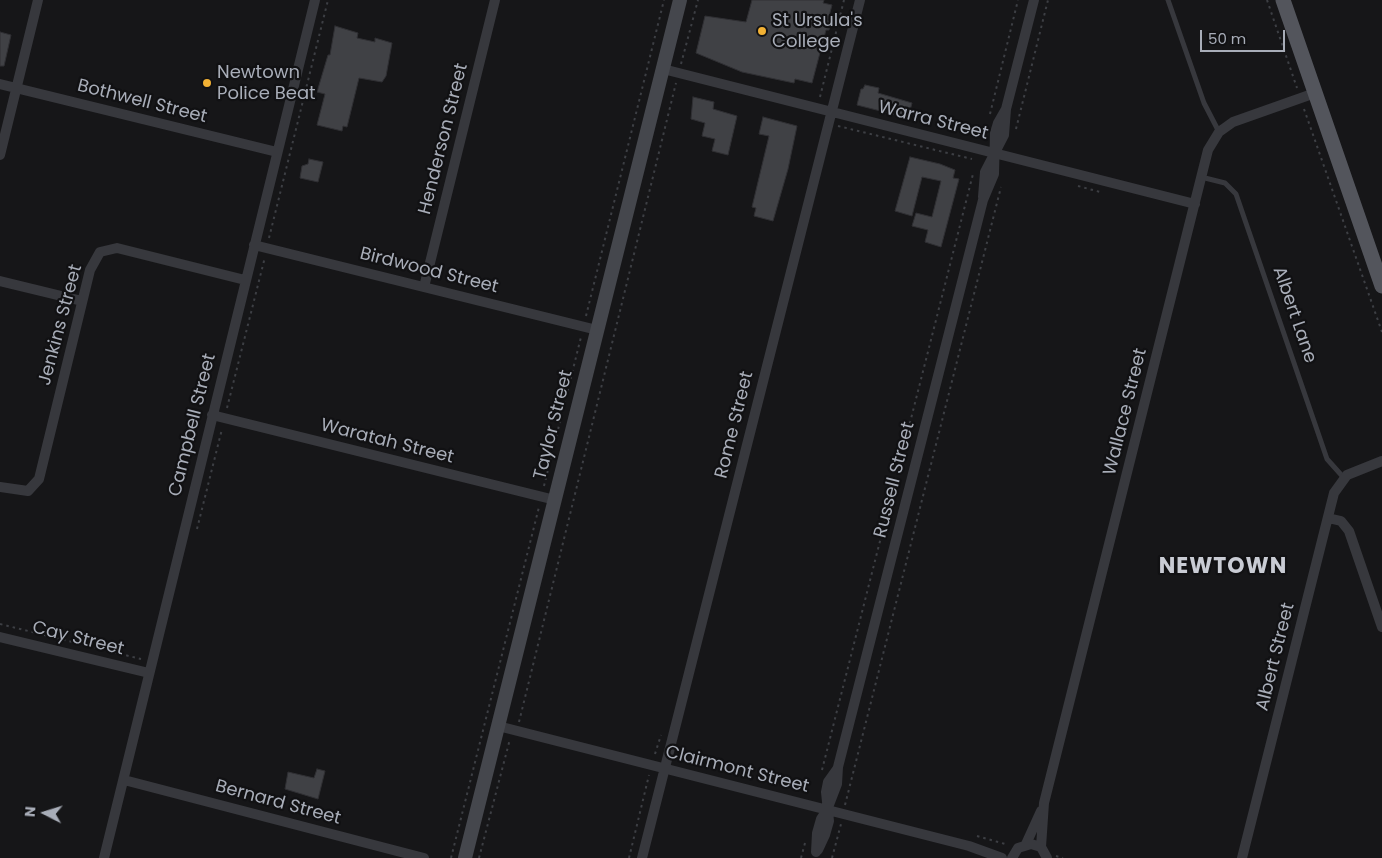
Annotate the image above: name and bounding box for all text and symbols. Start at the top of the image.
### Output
place label: St Ursula's College [772,10,863,52]
scale bar [1202,20,1287,52]
marker: St Ursula's College [756,25,768,37]
text: 50 m [1208,28,1246,49]
street label: Henderson Street [415,61,473,217]
place label: Newtown Police Beat [217,62,316,104]
street label: Bothwell Street [75,75,209,129]
marker: Newtown Police Beat [201,77,213,89]
street label: Warra Street [876,97,990,145]
street label: Birdwood Street [358,243,500,299]
street label: Jenkins Street [34,262,88,388]
street label: Albert Lane [1267,264,1321,366]
street label: Wallace Street [1100,346,1152,478]
street label: Campbell Street [165,351,221,499]
street label: Taylor Street [530,368,578,482]
street label: Rome Street [711,369,759,481]
street label: Waratah Street [318,415,456,469]
street label: Russell Street [870,420,920,540]
district label: NEWTOWN [1158,554,1288,580]
street label: Albert Street [1252,601,1300,713]
street label: Cay Street [30,617,126,661]
street label: Clairmont Street [663,742,811,798]
street label: Bernard Street [213,776,343,830]
north arrow [20,788,70,838]
text: N [20,806,40,818]

